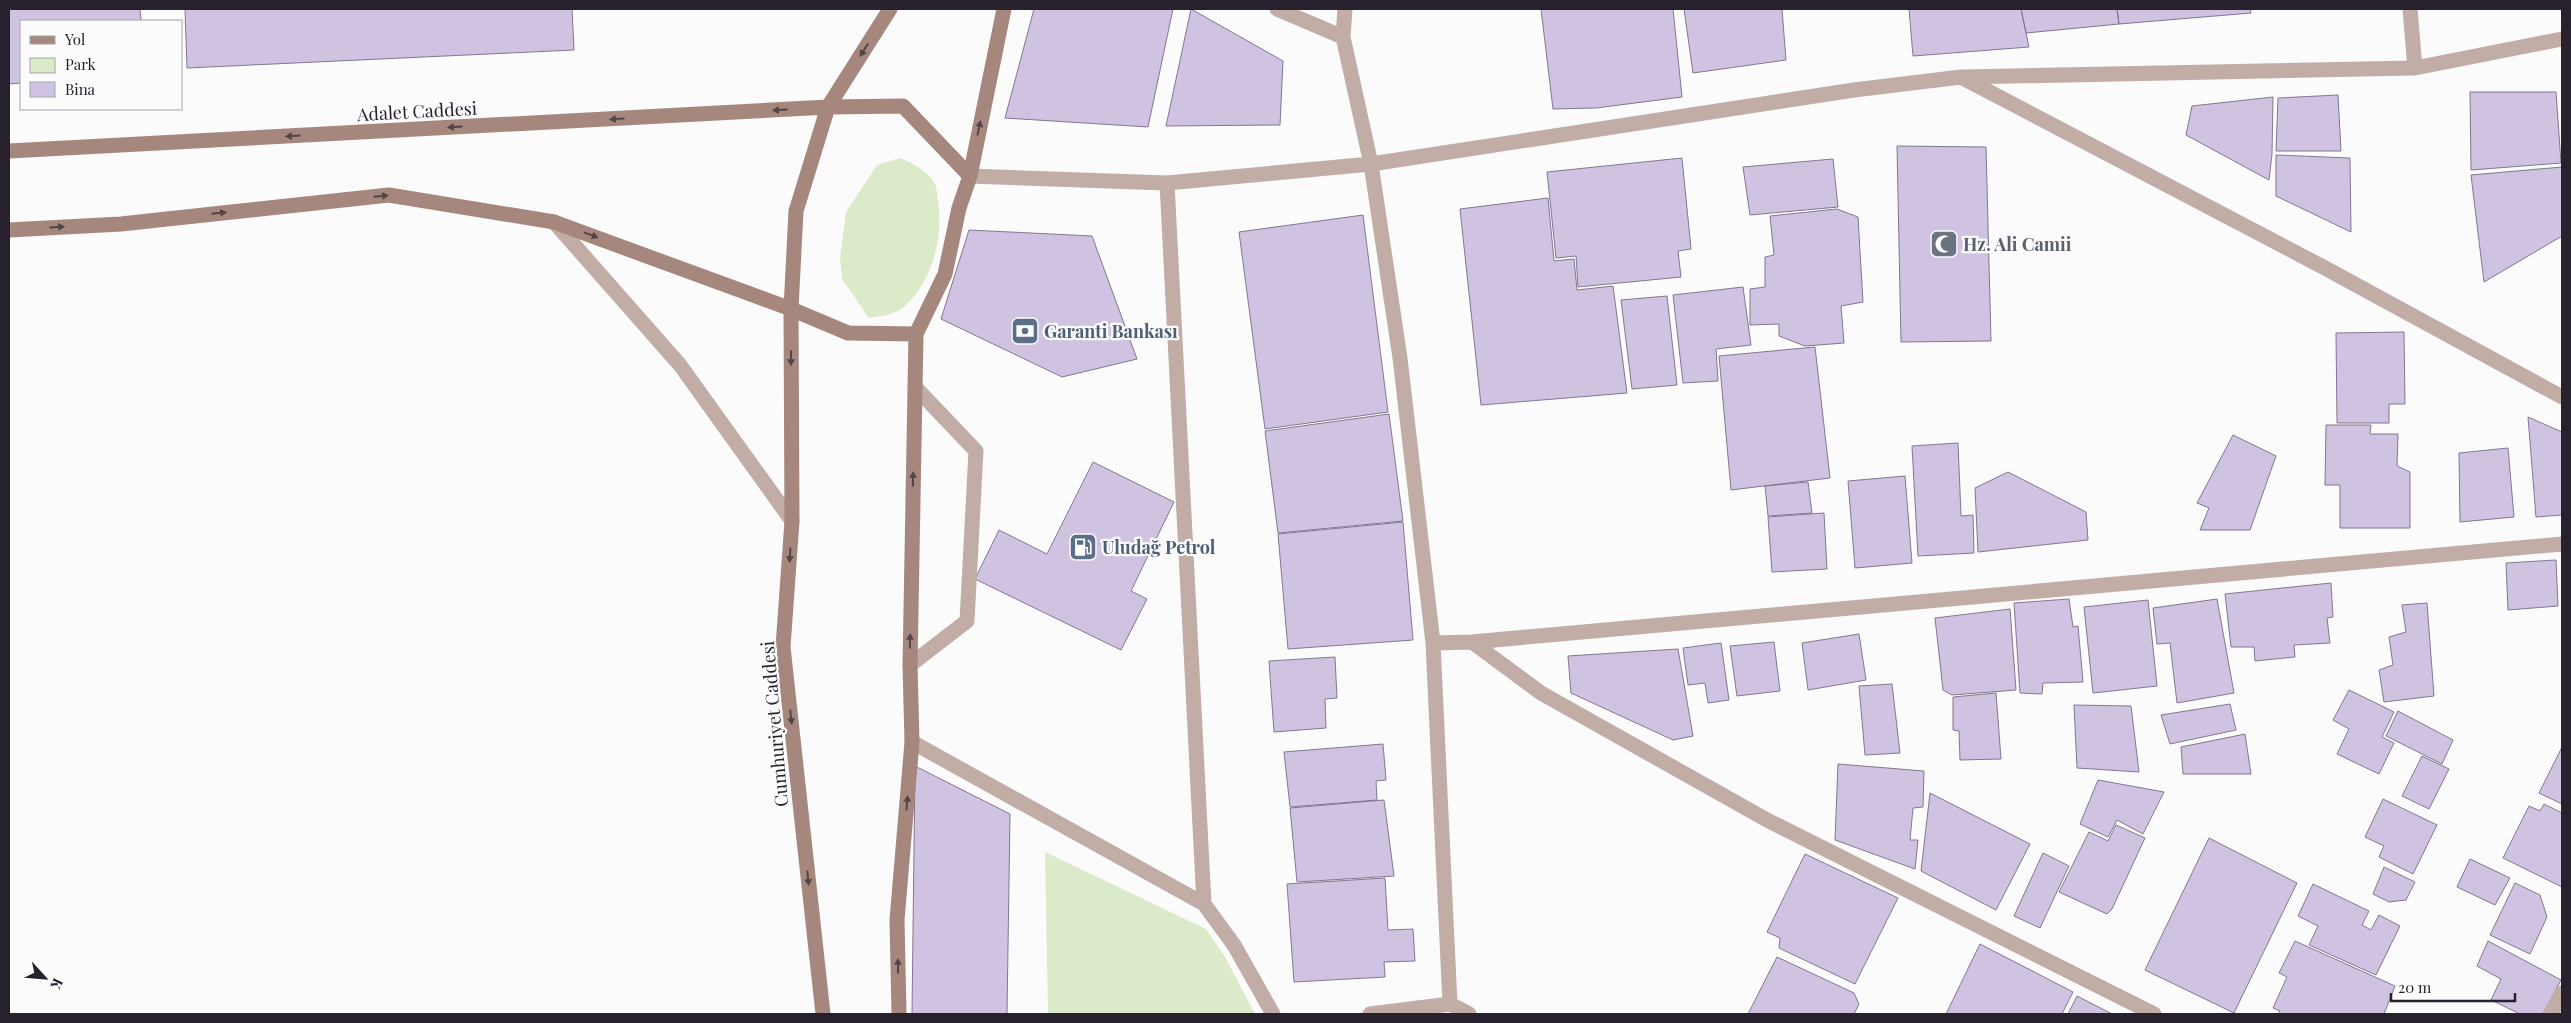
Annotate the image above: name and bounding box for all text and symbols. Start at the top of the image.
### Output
legend [20,20,182,110]
text: Yol [64,29,85,49]
one-way arrow [859,43,869,57]
text: Park [65,54,97,74]
text: Bina [65,79,96,99]
street label: Adalet Caddesi [355,96,478,126]
one-way arrow [771,107,787,115]
one-way arrow [609,115,625,123]
one-way arrow [976,120,984,136]
one-way arrow [447,124,463,132]
one-way arrow [284,133,300,141]
one-way arrow [373,191,389,199]
one-way arrow [212,209,228,217]
one-way arrow [50,223,66,231]
mosque icon: Hz. Ali Camii [1929,229,1959,259]
one-way arrow [584,231,599,239]
place label: Hz. Ali Camii [1963,232,2072,256]
bank icon: Garanti Bankası [1010,316,1040,346]
place label: Garanti Bankası [1044,319,1178,343]
one-way arrow [787,350,795,366]
one-way arrow [909,470,917,486]
fuel station icon: Uludağ Petrol [1068,532,1098,562]
place label: Uludağ Petrol [1102,535,1216,559]
one-way arrow [786,547,794,563]
one-way arrow [906,633,914,649]
street label: Cumhuriyet Caddesi [755,640,793,808]
one-way arrow [787,709,795,725]
one-way arrow [903,795,911,811]
one-way arrow [804,871,812,887]
north arrow [20,953,70,1003]
one-way arrow [894,957,902,973]
scale bar [2391,970,2515,1002]
text: K [46,975,68,993]
text: 20 m [2398,977,2432,997]

